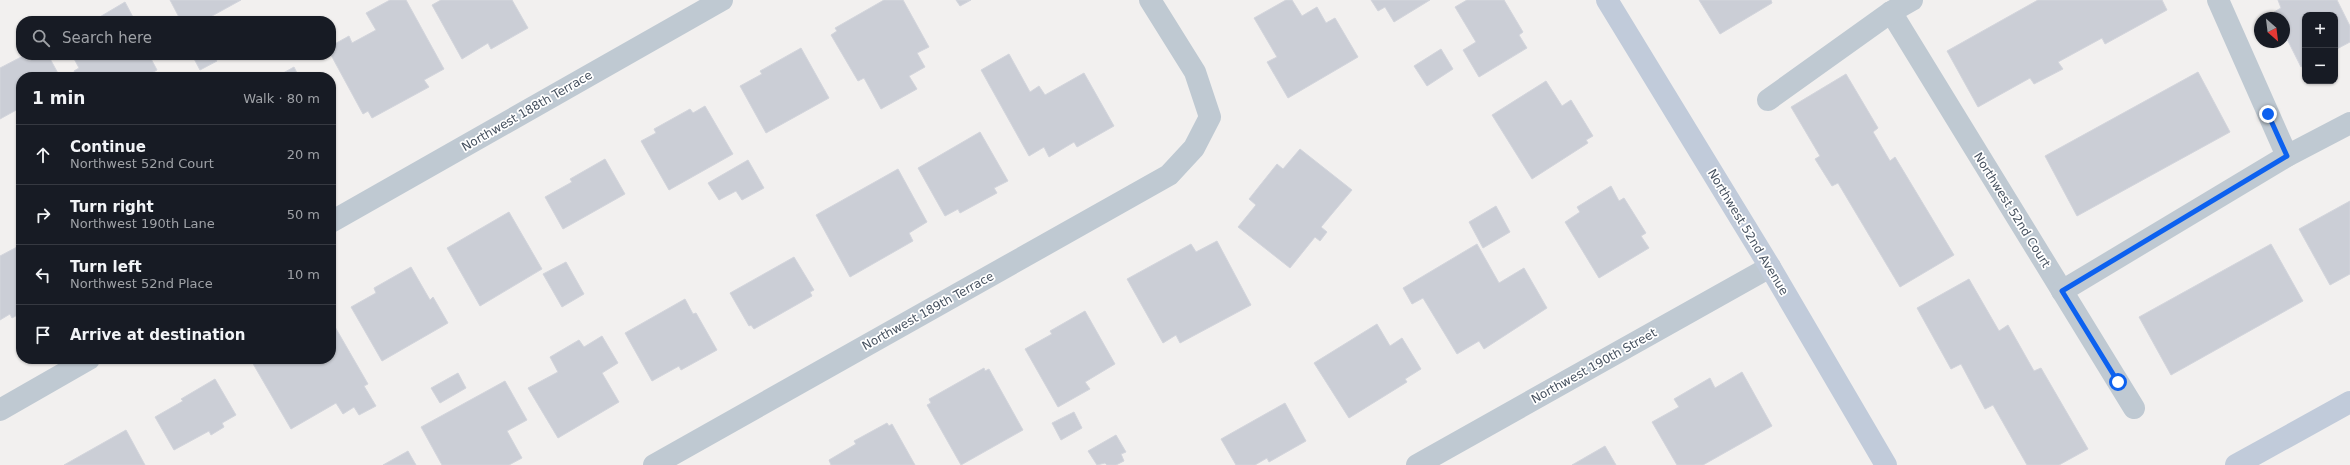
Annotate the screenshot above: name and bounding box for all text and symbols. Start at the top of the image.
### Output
north arrow [2254,12,2290,48]
map controls [2302,12,2338,84]
button: + [2302,12,2338,48]
search box [16,16,336,60]
icon: search [30,27,52,49]
text: Search here [62,29,152,47]
button: − [2302,48,2338,84]
street label: Northwest 188th Terrace [459,68,595,154]
text: 1 min [32,88,85,108]
text: Walk · 80 m [243,91,320,106]
route end [2259,105,2277,123]
text: Continue [70,138,146,156]
icon: ahead [32,144,54,166]
text: 20 m [287,147,320,162]
street label: Northwest 52nd Court [1971,150,2053,270]
text: Northwest 52nd Court [70,156,214,171]
street label: Northwest 52nd Avenue [1705,166,1791,298]
text: Turn right [70,198,154,216]
icon: right [32,204,54,226]
text: 50 m [287,207,320,222]
text: Northwest 190th Lane [70,216,215,231]
text: Turn left [70,258,142,276]
icon: left [32,264,54,286]
text: 10 m [287,267,320,282]
street label: Northwest 189th Terrace [860,269,996,353]
text: Northwest 52nd Place [70,276,213,291]
icon: arrive [32,324,54,346]
text: Arrive at destination [70,326,245,344]
street label: Northwest 190th Street [1529,326,1659,406]
route start [2109,373,2127,391]

